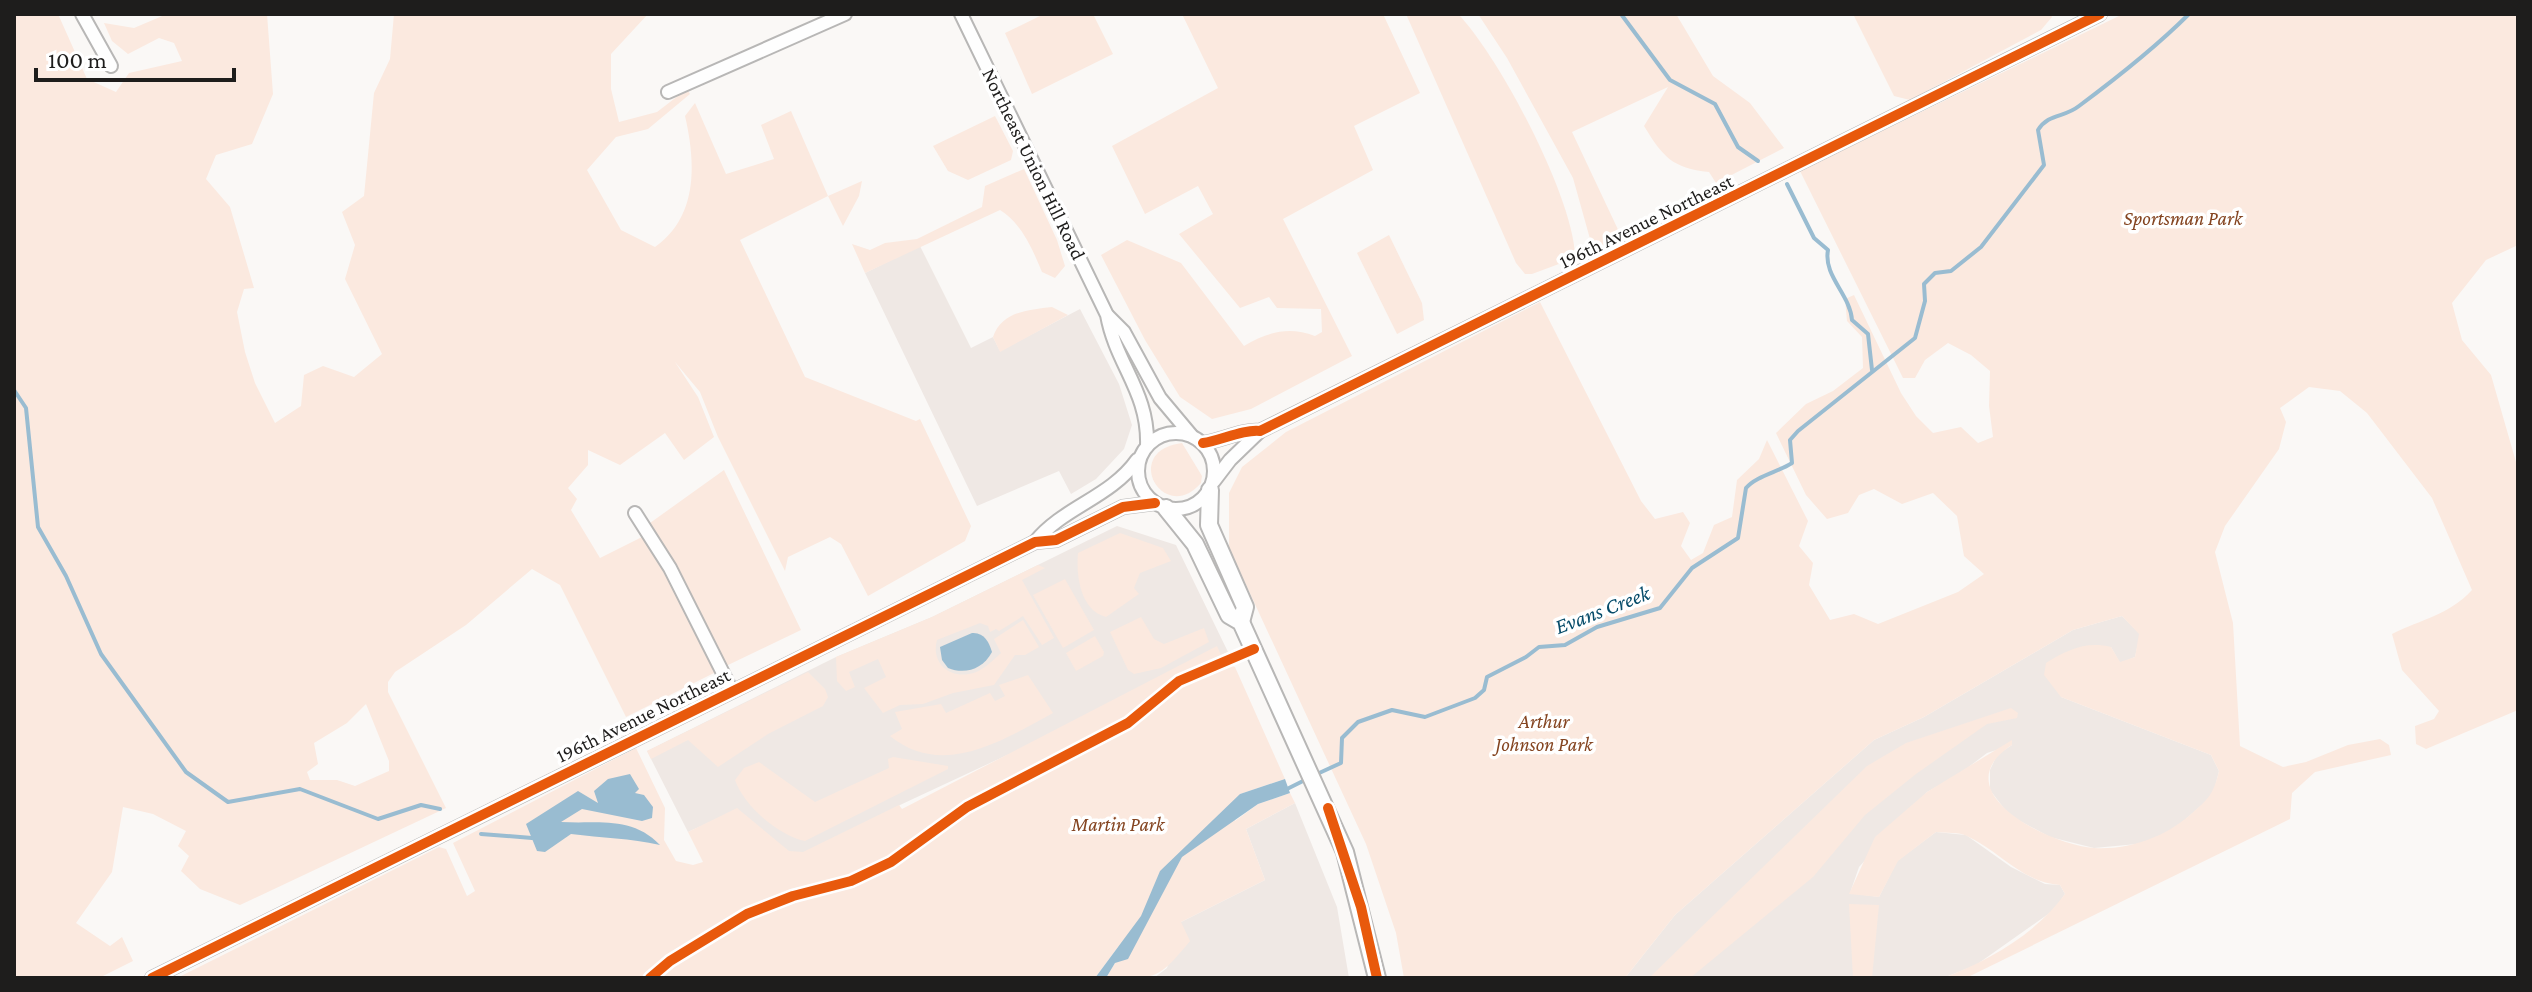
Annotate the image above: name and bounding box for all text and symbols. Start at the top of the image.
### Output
scale bar [36,32,234,82]
text: 100 m [48,46,107,73]
street label: Northeast Union Hill Road [978,65,1090,264]
street label: 196th Avenue Northeast [1556,169,1737,273]
park label: Sportsman Park [2123,207,2244,230]
water label: Evans Creek [1551,579,1655,639]
street label: 196th Avenue Northeast [553,663,734,767]
park label: Arthur Johnson Park [1492,710,1594,756]
park label: Martin Park [1071,813,1166,835]

